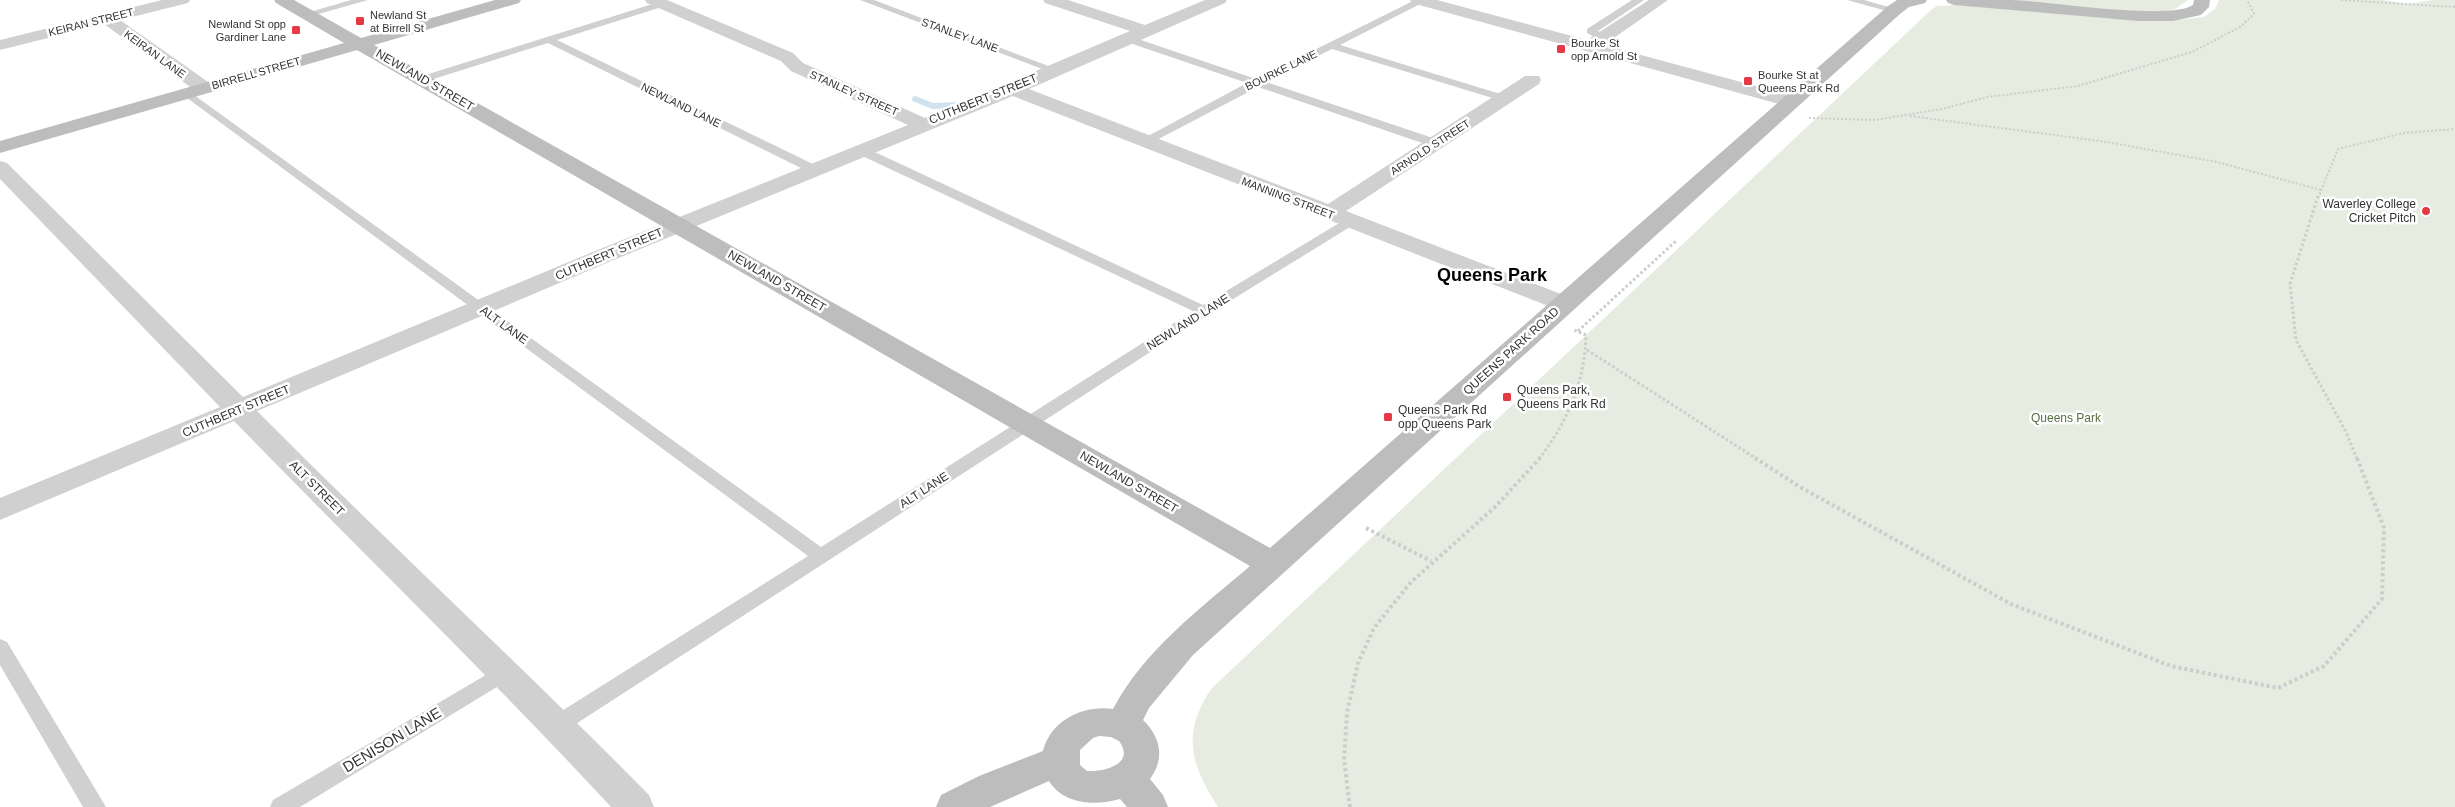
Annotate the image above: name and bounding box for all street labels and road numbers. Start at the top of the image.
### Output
street label: KEIRAN STREET [47,6,135,38]
street label: STANLEY LANE [920,16,1000,54]
street label: KEIRAN LANE [122,28,188,80]
street label: NEWLAND STREET [374,46,477,114]
street label: BOURKE LANE [1243,47,1319,93]
street label: BIRRELL STREET [210,54,302,91]
street label: STANLEY STREET [808,68,900,118]
street label: CUTHBERT STREET [927,71,1040,127]
street label: NEWLAND LANE [639,81,723,129]
street label: ARNOLD STREET [1388,117,1472,177]
street label: MANNING STREET [1240,175,1336,221]
street label: CUTHBERT STREET [553,225,666,283]
street label: NEWLAND STREET [726,247,829,315]
street label: NEWLAND LANE [1144,291,1232,353]
street label: ALT LANE [477,303,531,347]
street label: QUEENS PARK ROAD [1460,304,1562,398]
street label: CUTHBERT STREET [180,382,293,440]
street label: NEWLAND STREET [1078,448,1181,516]
street label: ALT STREET [287,458,348,519]
street label: ALT LANE [897,469,951,511]
street label: DENISON LANE [339,704,444,776]

